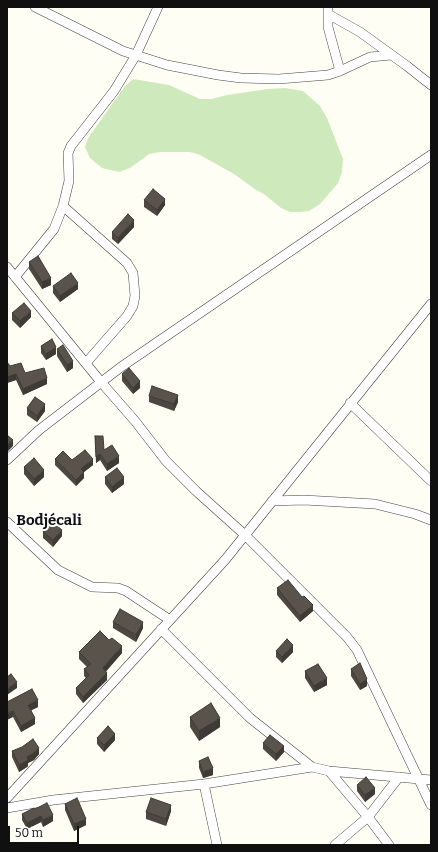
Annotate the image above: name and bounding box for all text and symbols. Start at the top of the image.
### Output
district label: Bodjécali [16,512,82,530]
scale bar [10,818,81,844]
text: 50 m [15,826,43,840]

